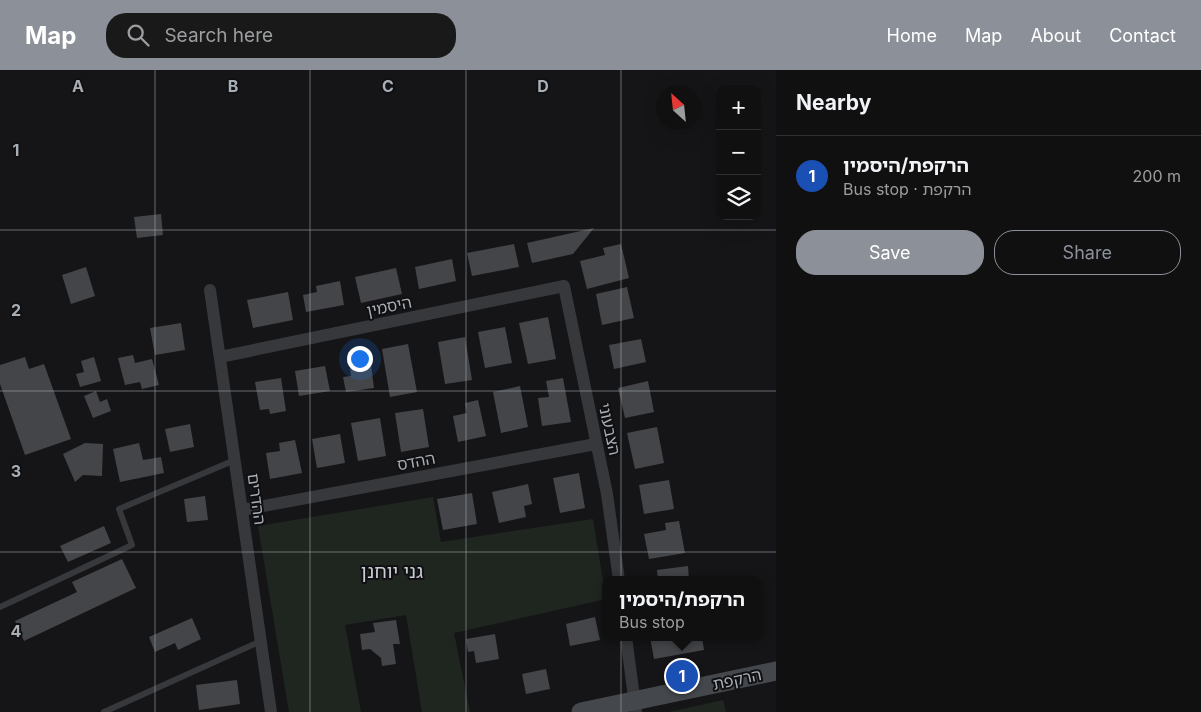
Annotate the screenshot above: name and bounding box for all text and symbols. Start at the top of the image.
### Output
search box [106,13,456,58]
text: Map [25,21,76,50]
icon: search [124,21,152,49]
text: Search here [164,24,273,47]
text: Home [887,25,937,46]
text: Map [965,25,1002,46]
text: About [1030,25,1081,46]
text: Contact [1109,25,1176,46]
text: A [72,76,84,96]
text: B [228,76,238,96]
text: C [382,76,394,96]
text: D [537,76,549,96]
north arrow [656,85,701,130]
map controls [716,85,761,220]
button: + [716,85,761,130]
text: Nearby [796,90,871,115]
button: − [716,130,761,175]
text: 1 [13,140,19,160]
text: הרקפת/היסמין [843,154,969,177]
text: 1 [809,166,815,186]
text: 200 m [1133,166,1181,186]
button: layers [716,175,761,220]
text: Bus stop · הרקפת [843,179,971,199]
button: Save [796,230,984,275]
button: Share [994,230,1181,275]
street label: היסמין [365,291,413,321]
text: 2 [11,300,21,320]
your location [347,346,373,372]
street label: הצבעוני [595,401,625,457]
street label: ההדס [395,448,437,474]
text: 3 [11,461,21,481]
street label: ההדרים [243,472,271,526]
district label: גני יוחנן [361,560,423,583]
popup [602,576,762,641]
text: הרקפת/היסמין [619,588,745,611]
text: Bus stop [619,612,685,632]
text: 4 [11,621,22,641]
pin: 1 [666,657,698,695]
street label: הרקפת [711,664,763,694]

